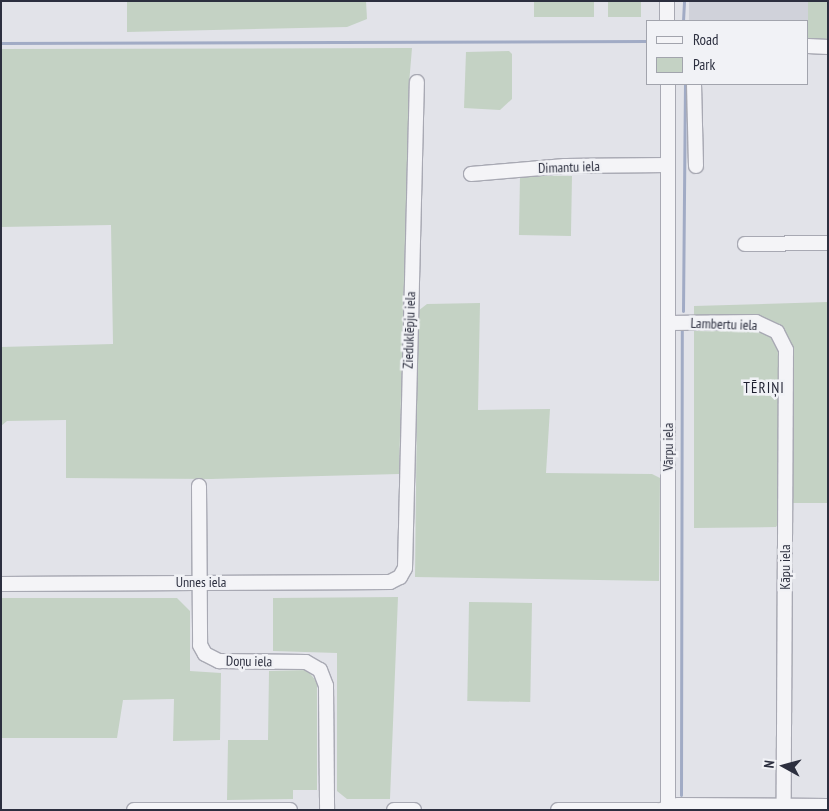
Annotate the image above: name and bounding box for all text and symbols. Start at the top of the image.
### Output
legend [646,20,809,85]
text: Road [693,30,719,49]
text: Park [693,55,715,74]
street label: Dimantu iela [538,158,600,176]
street label: Zieduklēpju iela [399,291,419,369]
street label: Lambertu iela [690,314,758,334]
district label: TĒRIŅI [743,379,785,397]
street label: Vārpu iela [660,423,676,471]
street label: Kāpu iela [777,544,793,590]
street label: Unnes iela [176,574,226,590]
street label: Doņu iela [226,652,272,670]
north arrow [759,741,809,791]
text: N [760,759,779,769]

